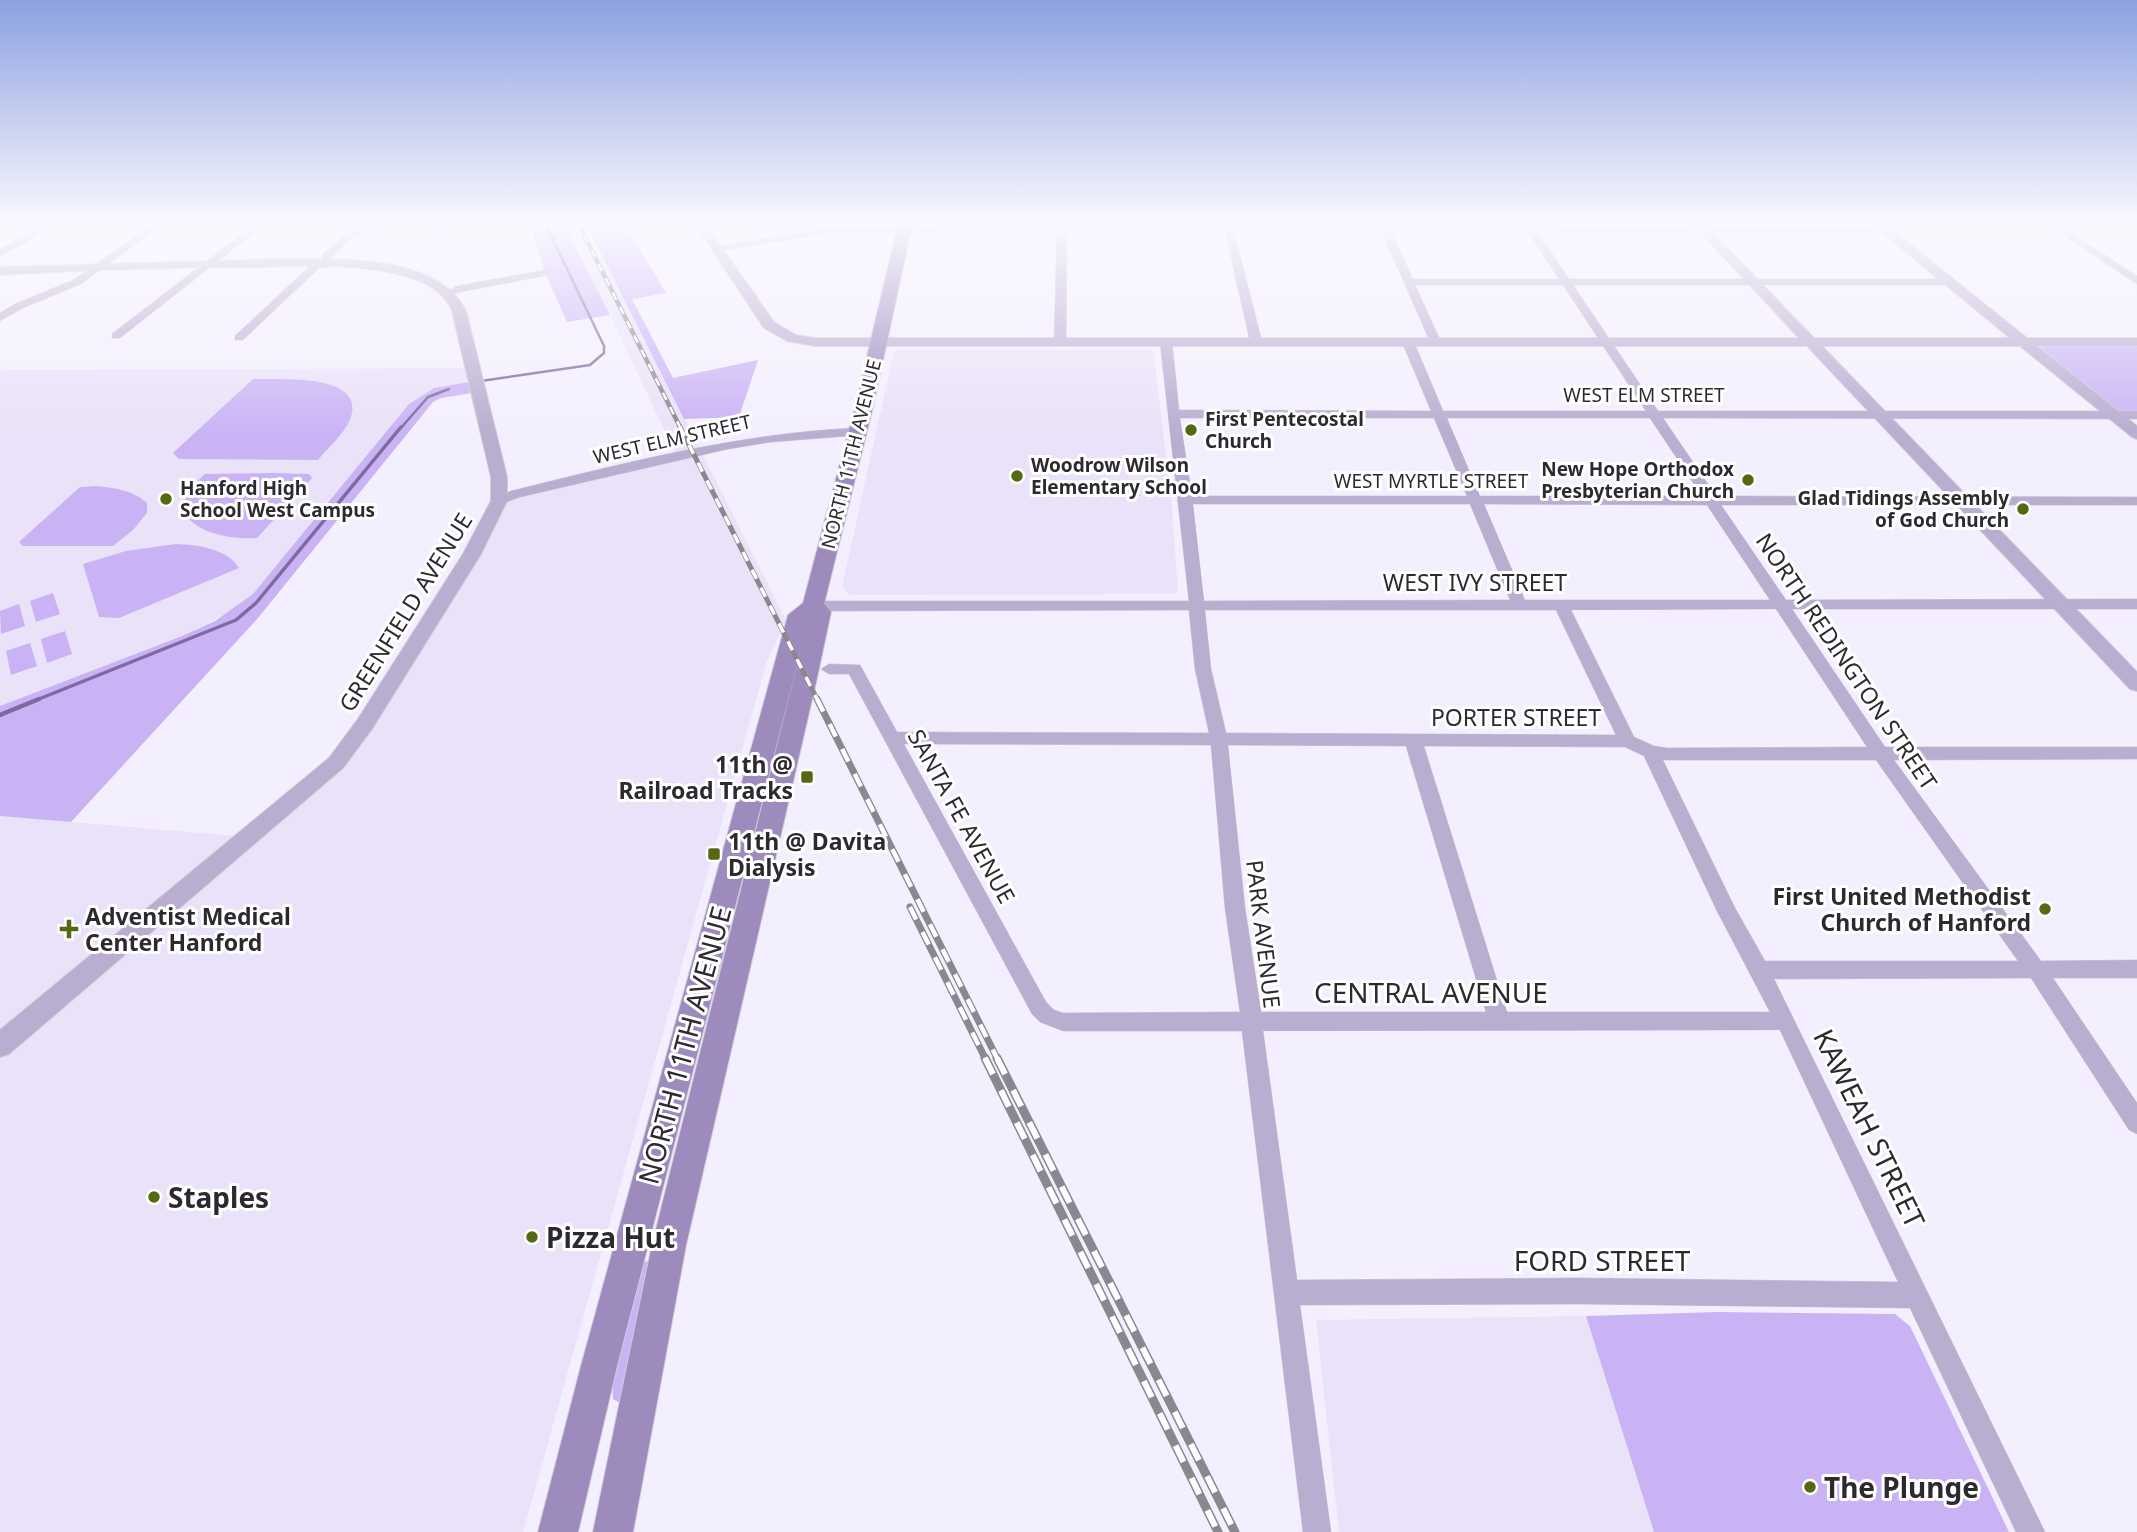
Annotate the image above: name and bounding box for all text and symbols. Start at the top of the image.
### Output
street label: NORTH 11TH AVENUE [815,357,887,551]
street label: WEST ELM STREET [1563,382,1725,408]
place label: First Pentecostal Church [1205,406,1364,454]
street label: WEST ELM STREET [590,408,754,470]
marker: First Pentecostal Church [1183,422,1199,438]
place label: Woodrow Wilson Elementary School [1031,452,1207,500]
place label: New Hope Orthodox Presbyterian Church [1541,456,1734,504]
marker: Woodrow Wilson Elementary School [1009,468,1025,484]
street label: WEST MYRTLE STREET [1334,468,1529,494]
marker: New Hope Orthodox Presbyterian Church [1740,472,1756,488]
place label: Hanford High School West Campus [180,475,375,523]
place label: Glad Tidings Assembly of God Church [1797,485,2009,533]
marker: Hanford High School West Campus [158,491,174,507]
marker: Glad Tidings Assembly of God Church [2015,501,2031,517]
street label: GREENFIELD AVENUE [331,506,479,718]
street label: NORTH REDINGTON STREET [1749,526,1945,796]
street label: WEST IVY STREET [1383,566,1567,598]
street label: PORTER STREET [1431,701,1601,733]
street label: SANTA FE AVENUE [901,723,1023,909]
place label: 11th @ Railroad Tracks [619,748,793,806]
marker: 11th @ Railroad Tracks [799,769,815,785]
place label: 11th @ Davita Dialysis [728,825,886,883]
marker: 11th @ Davita Dialysis [706,846,722,862]
street label: PARK AVENUE [1239,858,1289,1010]
place label: First United Methodist Church of Hanford [1773,880,2031,938]
place label: Adventist Medical Center Hanford [85,900,291,958]
marker: First United Methodist Church of Hanford [2037,901,2053,917]
street label: NORTH 11TH AVENUE [629,902,739,1188]
marker: Adventist Medical Center Hanford [59,919,79,939]
street label: CENTRAL AVENUE [1314,973,1548,1011]
street label: KAWEAH STREET [1805,1022,1935,1234]
place label: Staples [168,1178,269,1216]
marker: Staples [146,1189,162,1205]
place label: Pizza Hut [546,1218,675,1256]
marker: Pizza Hut [524,1229,540,1245]
street label: FORD STREET [1514,1241,1691,1279]
place label: The Plunge [1824,1468,1979,1506]
marker: The Plunge [1802,1479,1818,1495]

